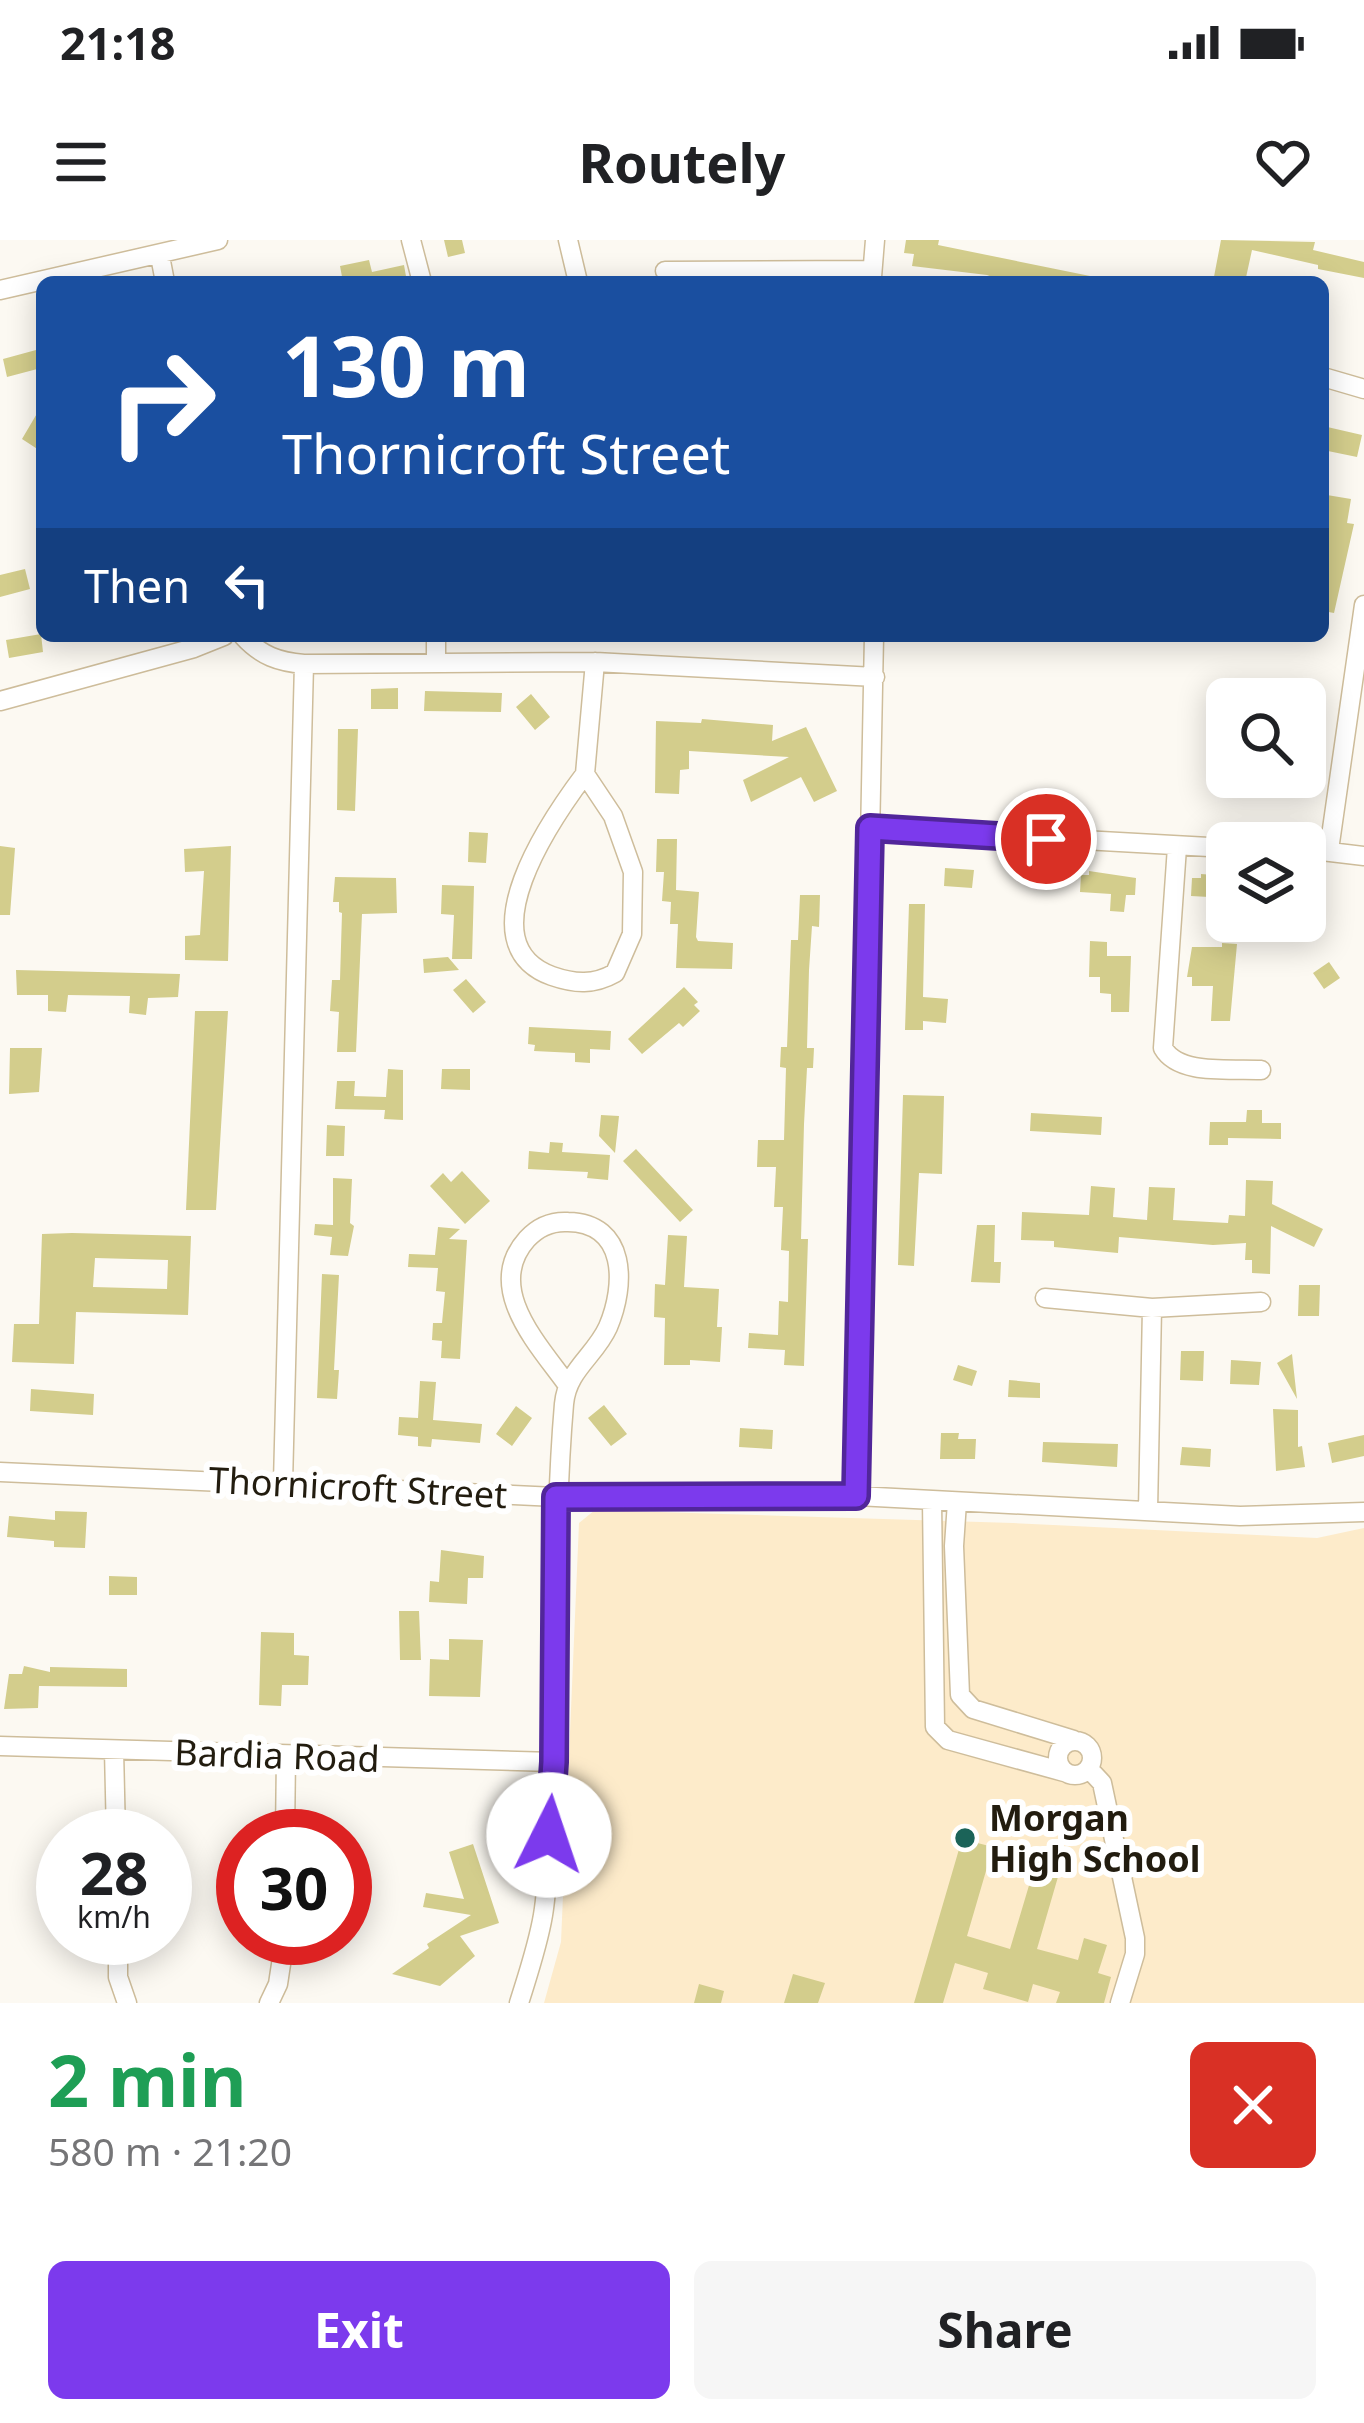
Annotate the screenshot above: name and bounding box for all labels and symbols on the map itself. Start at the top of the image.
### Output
pin [995,788,1097,890]
street label: Thornicroft Street [207,1455,509,1519]
street label: Bardia Road [174,1727,380,1783]
position arrow [486,1772,612,1898]
place label: Morgan High School [989,1793,1200,1883]
speed limit sign: 30 [216,1809,372,1965]
marker: Morgan High School [952,1825,978,1851]

